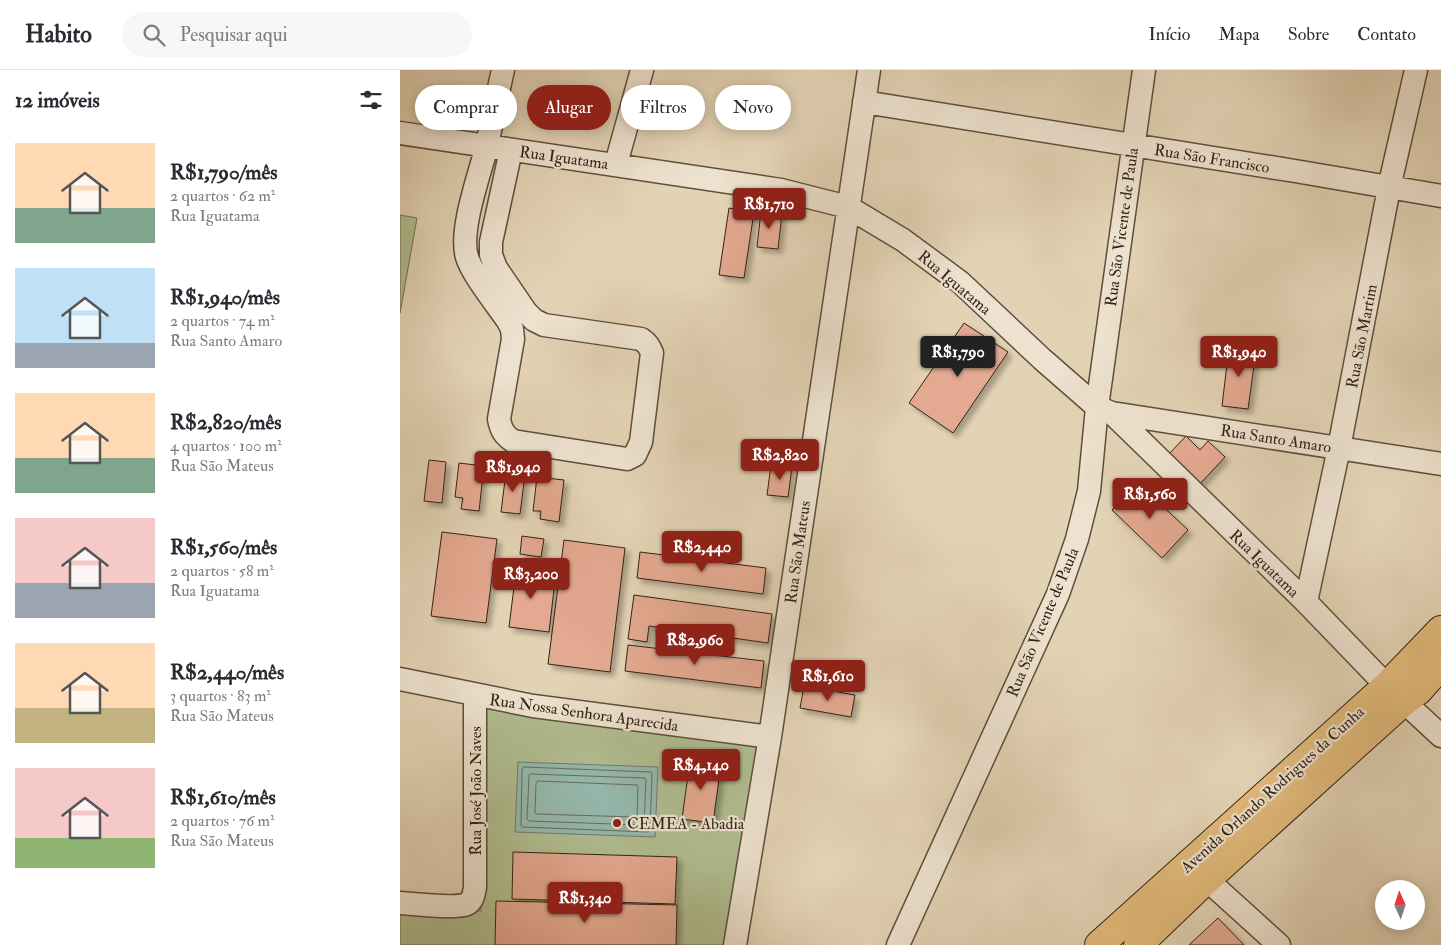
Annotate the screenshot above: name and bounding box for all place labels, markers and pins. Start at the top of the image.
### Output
pin: R$1,710 [723,188,815,230]
pin: R$1,790 [912,336,1004,378]
pin: R$1,940 [1193,336,1285,378]
pin: R$2,820 [734,438,826,481]
pin: R$1,940 [467,450,559,493]
pin: R$1,560 [1104,478,1196,520]
pin: R$2,440 [656,530,748,573]
pin: R$3,200 [485,558,577,600]
pin: R$2,960 [649,624,741,666]
pin: R$1,610 [782,660,874,702]
pin: R$4,140 [655,748,747,791]
place label: CEMEA - Abadia [627,814,745,834]
marker: CEMEA - Abadia [611,817,623,829]
pin: R$1,340 [539,882,631,924]

